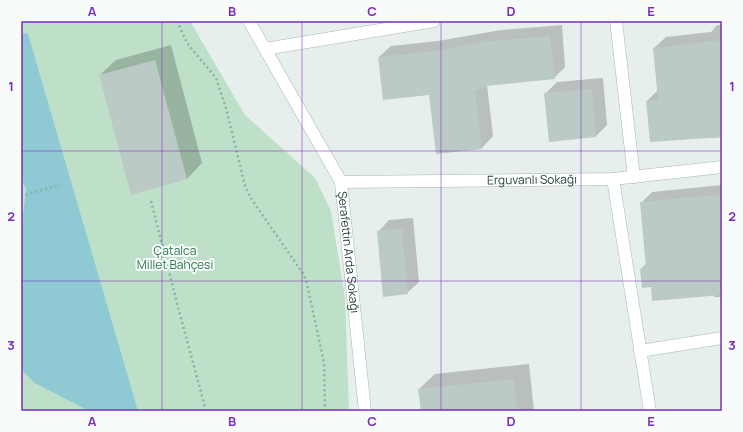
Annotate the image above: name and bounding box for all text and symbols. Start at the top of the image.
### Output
text: A [88,2,97,20]
text: B [228,2,236,20]
text: C [367,2,377,20]
text: D [506,2,516,20]
text: E [647,2,655,20]
text: 1 [8,77,14,95]
text: 1 [729,77,735,95]
street label: Erguvanlı Sokağı [487,170,577,188]
street label: Şerafettin Arda Sokağı [334,190,364,314]
text: 2 [7,207,15,225]
text: 2 [728,207,736,225]
park label: Çatalca Millet Bahçesi [137,242,213,273]
text: 3 [7,336,15,354]
text: 3 [728,336,736,354]
text: A [88,412,97,430]
text: B [228,412,236,430]
text: C [367,412,377,430]
text: D [506,412,516,430]
text: E [647,412,655,430]

